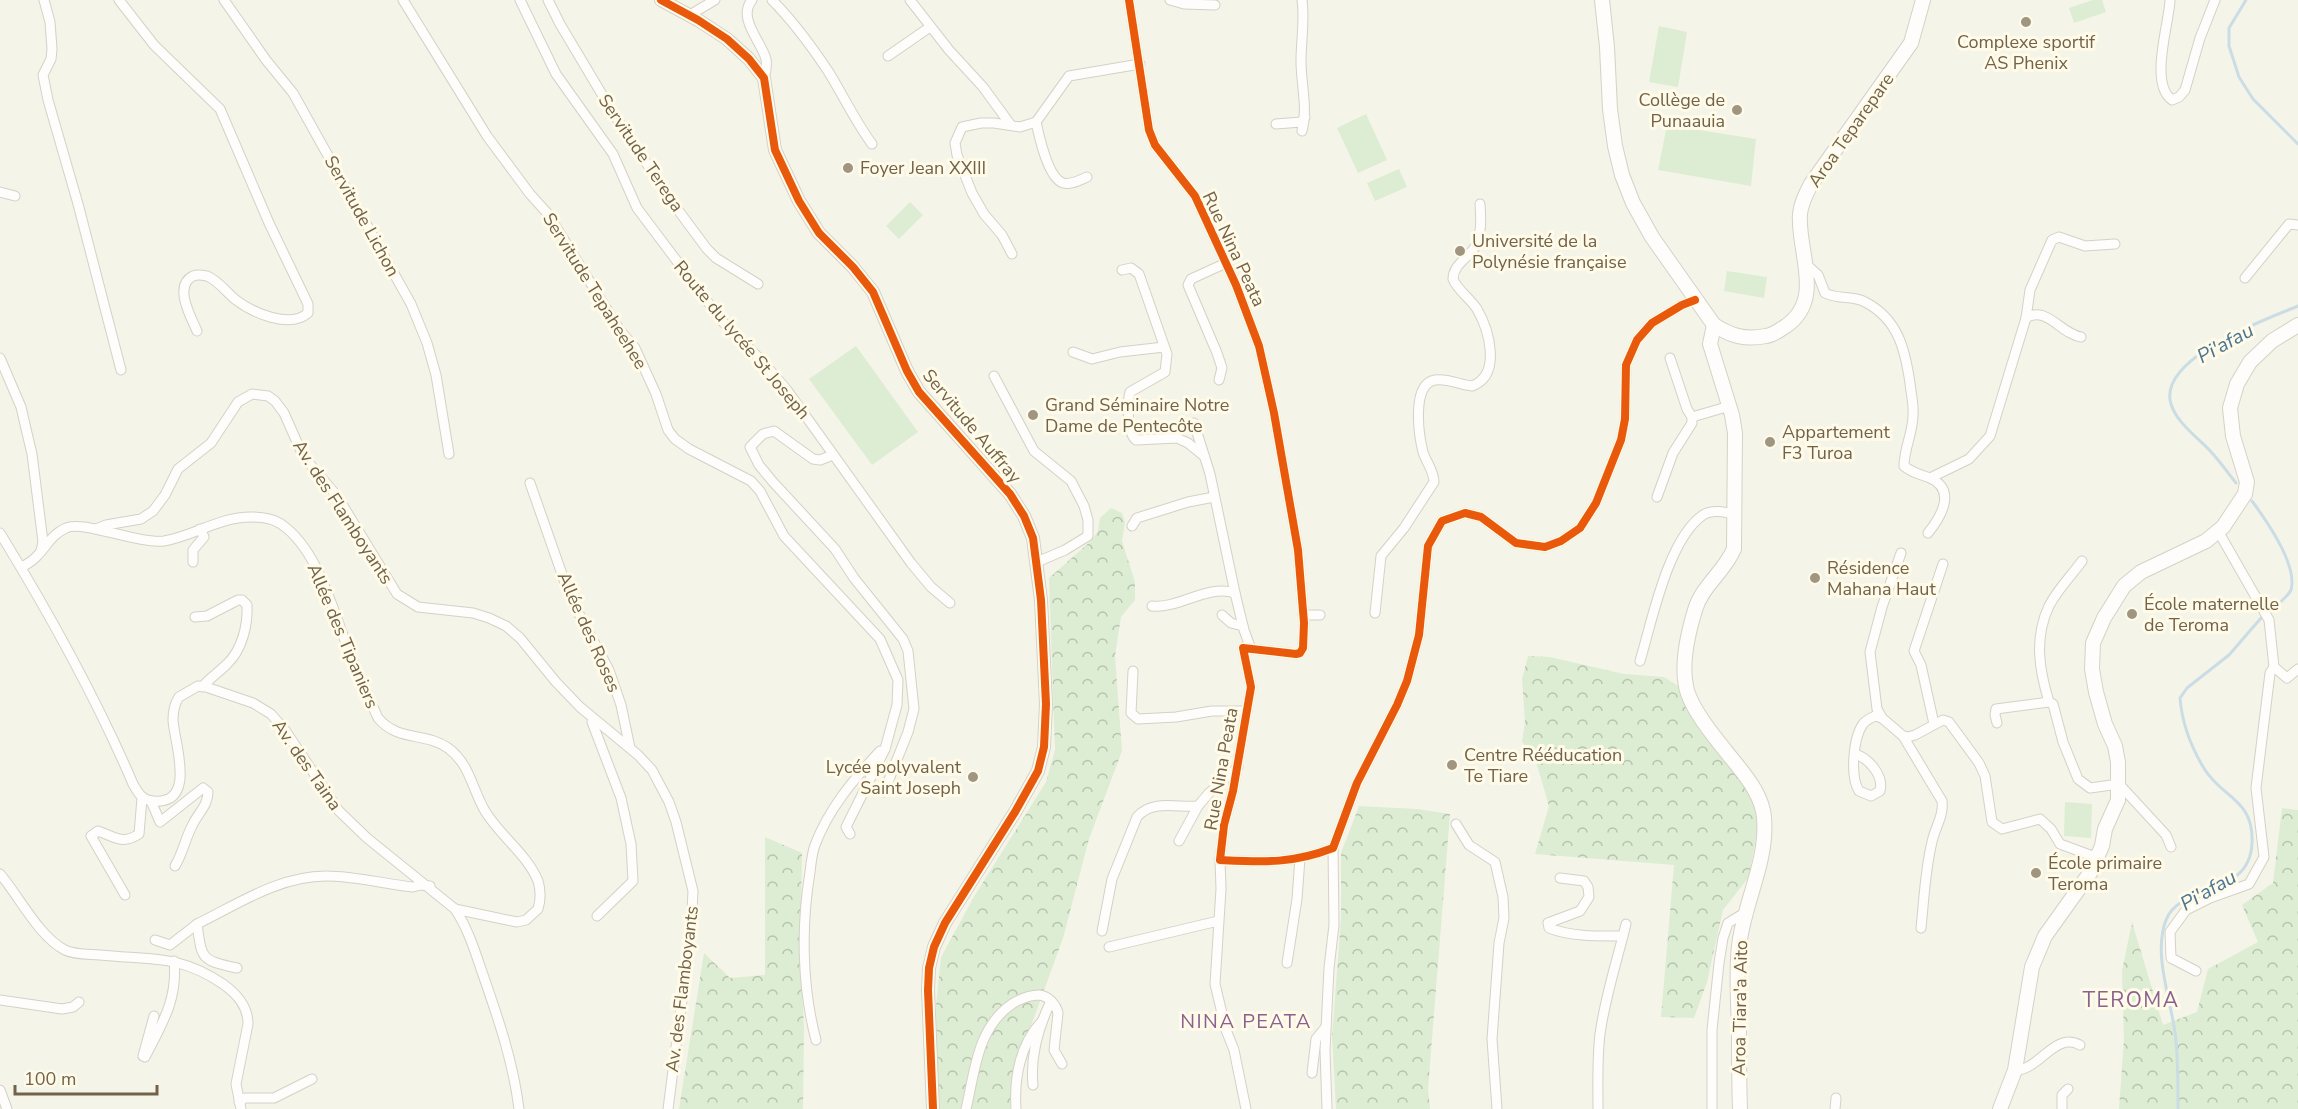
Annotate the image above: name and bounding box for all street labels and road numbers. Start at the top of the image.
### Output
street label: Aroa Teparepare [1803,68,1899,192]
street label: Servitude Terega [593,89,689,217]
street label: Servitude Lichon [319,151,405,281]
street label: Rue Nina Peata [1197,188,1271,310]
street label: Servitude Tepaheehee [537,208,653,374]
street label: Route du lycée St Joseph [668,255,816,425]
street label: Servitude Auffray [917,364,1027,489]
street label: Av. des Flamboyants [287,435,399,589]
street label: Allée des Tipaniers [302,560,384,712]
street label: Allée des Roses [552,568,626,696]
street label: Rue Nina Peata [1198,706,1244,832]
street label: Av. des Taina [267,715,347,815]
street label: Av. des Flamboyants [660,904,704,1074]
street label: Aroa Tiara'a Aito [1727,940,1753,1076]

